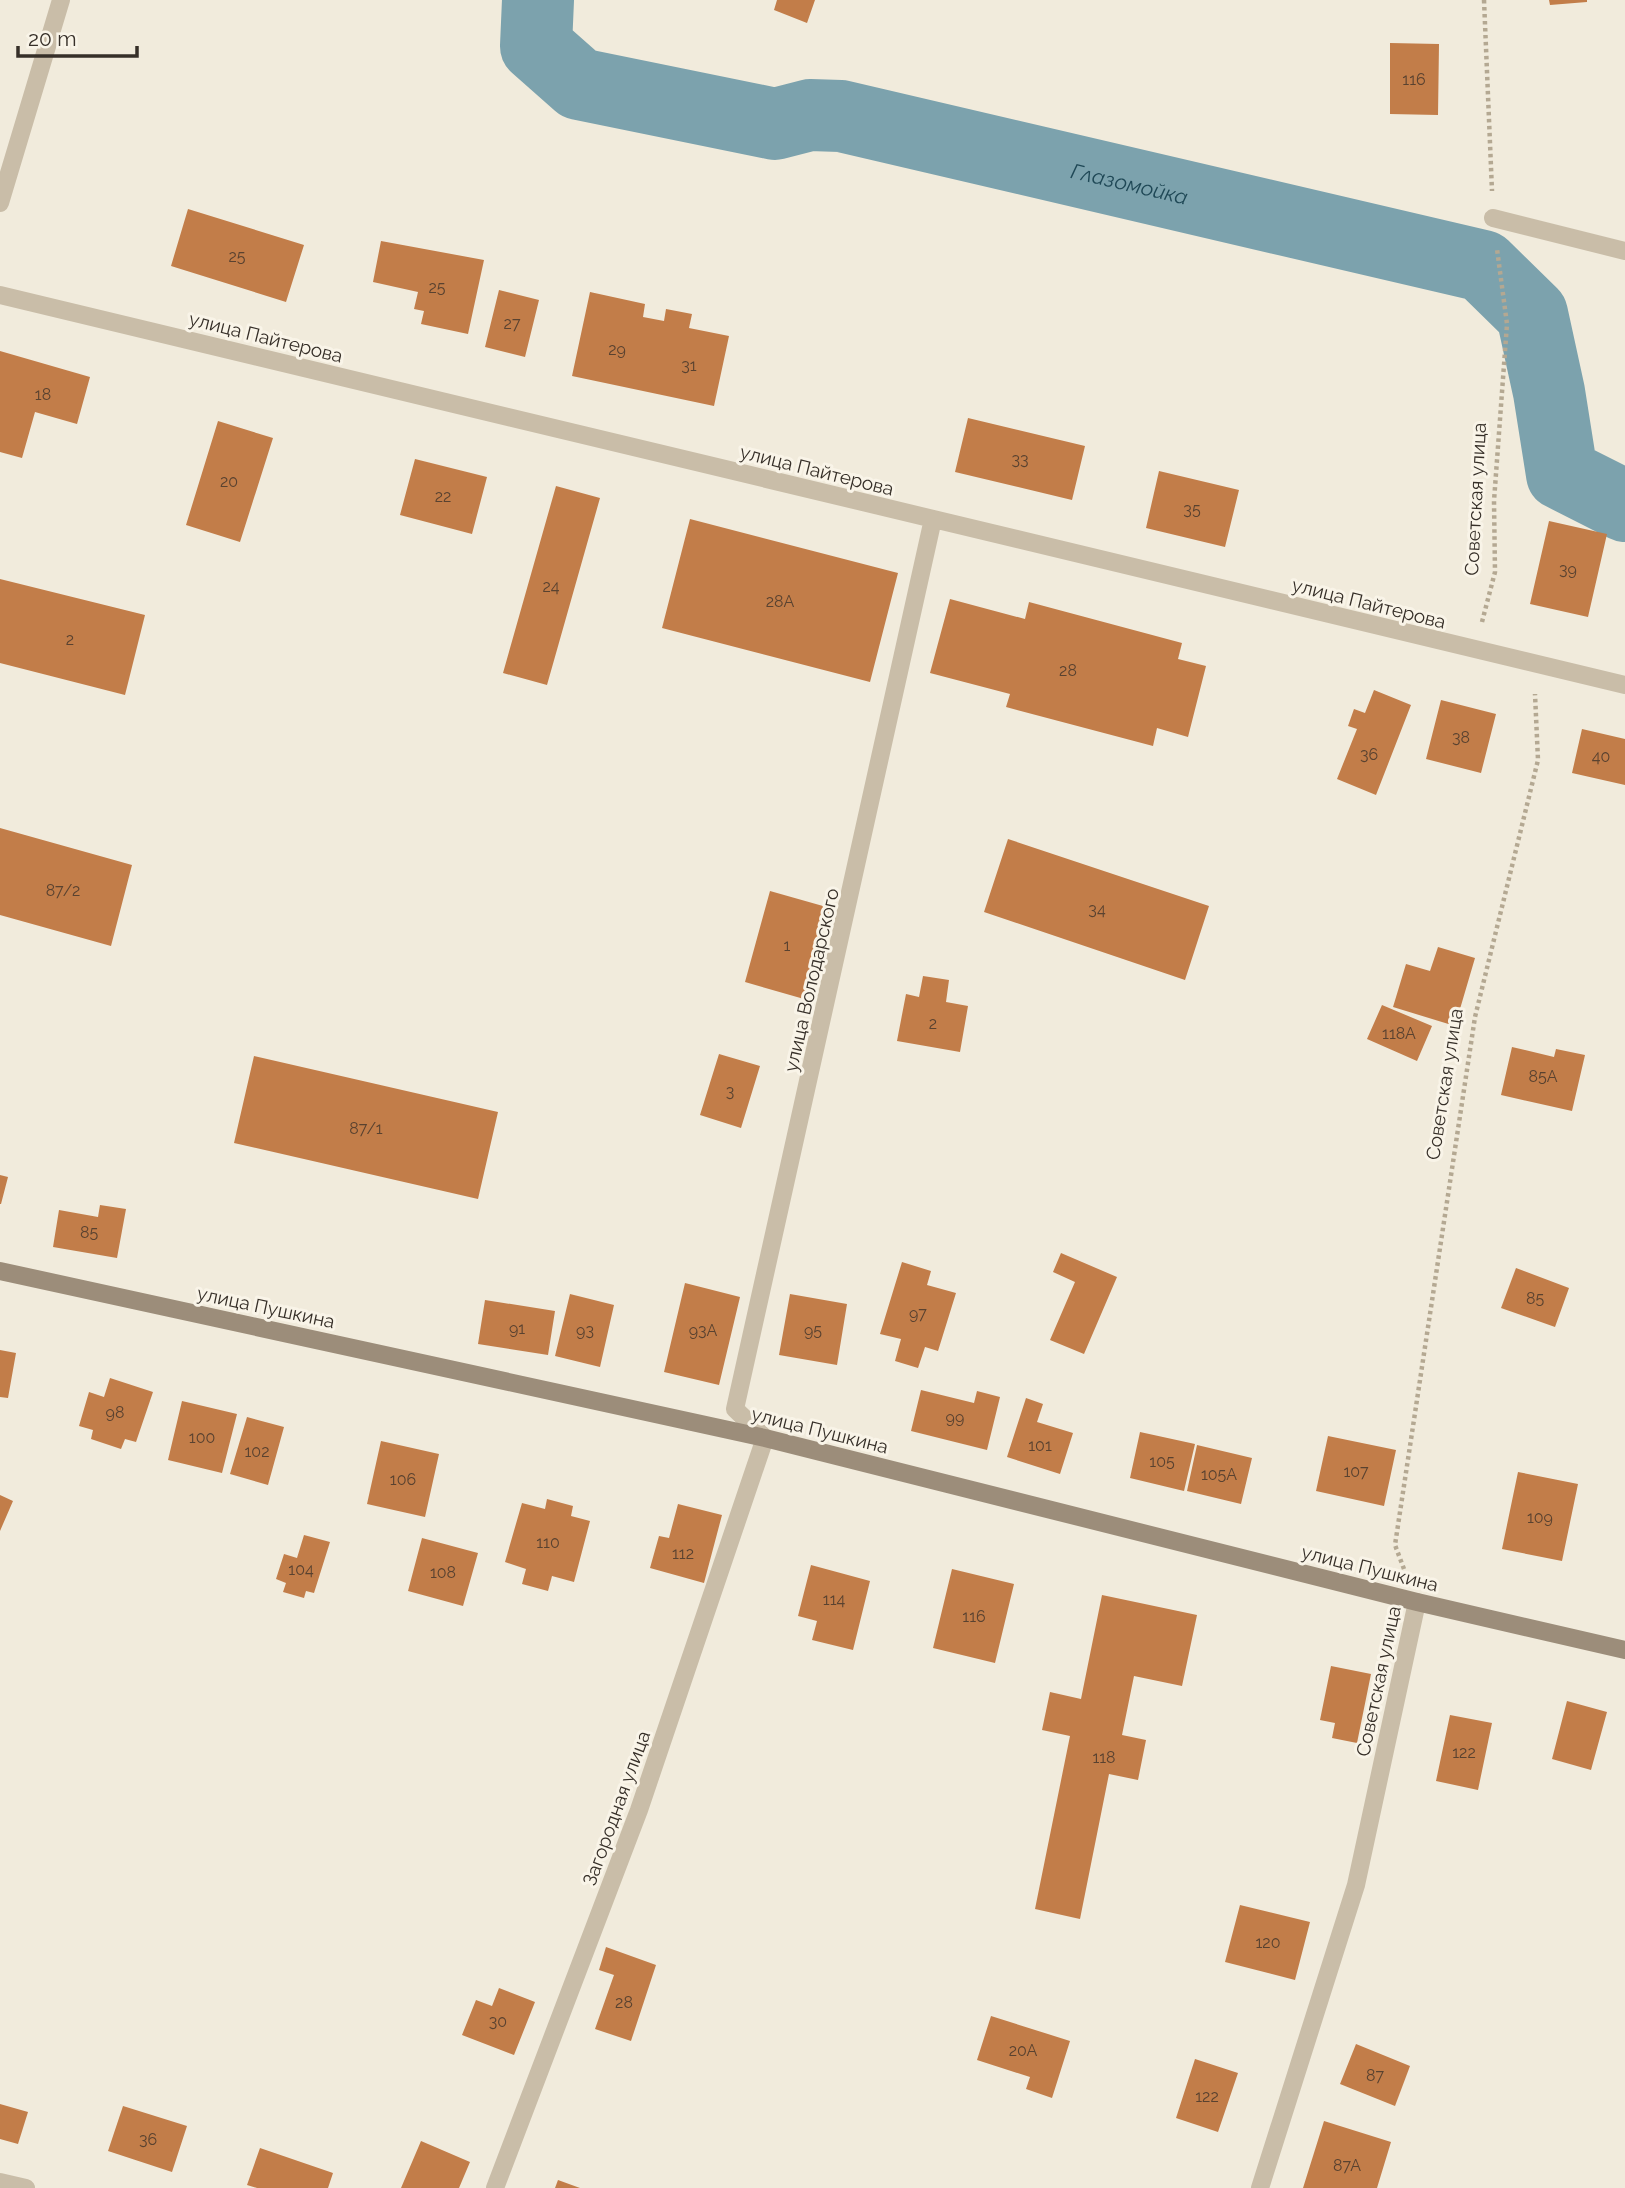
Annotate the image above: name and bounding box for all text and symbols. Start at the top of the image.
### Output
scale bar [18,14,136,58]
text: 20 m [28,26,76,51]
house number: 116 [1402,70,1426,89]
water label: Глазомойка [1069,158,1190,209]
house number: 25 [228,247,246,266]
house number: 25 [428,278,446,297]
street label: улица Пайтерова [187,307,345,367]
house number: 27 [504,314,521,333]
house number: 29 [608,340,626,359]
house number: 31 [681,356,697,375]
house number: 18 [35,385,51,404]
street label: Советская улица [1460,422,1490,576]
street label: улица Пайтерова [738,440,896,500]
house number: 33 [1011,450,1029,469]
house number: 20 [220,472,238,491]
house number: 22 [435,487,451,506]
house number: 35 [1183,500,1201,519]
house number: 39 [1559,560,1577,579]
street label: улица Пайтерова [1290,573,1448,633]
house number: 24 [542,577,560,596]
house number: 28А [766,592,794,611]
house number: 2 [66,630,74,649]
house number: 28 [1059,661,1077,680]
house number: 38 [1452,728,1470,747]
house number: 36 [1360,745,1378,764]
house number: 40 [1592,747,1610,766]
house number: 87/2 [46,881,80,900]
street label: улица Володарского [779,886,843,1074]
house number: 34 [1088,900,1106,919]
house number: 1 [784,936,791,955]
street label: Советская улица [1421,1007,1467,1161]
house number: 2 [929,1014,937,1033]
house number: 118А [1382,1024,1416,1043]
house number: 85А [1528,1067,1558,1086]
house number: 3 [726,1082,734,1101]
house number: 87/1 [349,1119,383,1138]
house number: 85 [80,1223,98,1242]
street label: улица Пушкина [195,1282,337,1332]
house number: 85 [1526,1289,1544,1308]
house number: 97 [909,1304,927,1323]
house number: 91 [509,1319,525,1338]
house number: 93 [576,1321,594,1340]
house number: 93А [689,1321,718,1340]
house number: 95 [804,1321,822,1340]
street label: улица Пушкина [749,1402,891,1458]
house number: 98 [106,1403,124,1422]
house number: 99 [946,1408,964,1427]
house number: 100 [189,1428,215,1447]
house number: 101 [1028,1436,1052,1455]
house number: 102 [245,1442,269,1461]
house number: 105 [1149,1452,1175,1471]
house number: 107 [1343,1462,1369,1481]
house number: 105А [1201,1465,1237,1484]
house number: 106 [390,1470,416,1489]
house number: 109 [1527,1508,1553,1527]
house number: 110 [536,1533,560,1552]
street label: улица Пушкина [1299,1540,1441,1596]
house number: 112 [672,1544,694,1563]
house number: 104 [288,1560,314,1579]
house number: 108 [430,1563,456,1582]
house number: 114 [823,1590,845,1609]
street label: Советская улица [1351,1604,1405,1758]
house number: 116 [962,1607,986,1626]
street label: Загородная улица [578,1728,654,1888]
house number: 122 [1452,1743,1476,1762]
house number: 118 [1092,1748,1116,1767]
house number: 120 [1256,1933,1280,1952]
house number: 28 [615,1993,633,2012]
house number: 30 [489,2012,507,2031]
house number: 20А [1009,2041,1038,2060]
house number: 87 [1366,2066,1384,2085]
house number: 122 [1195,2087,1219,2106]
house number: 36 [139,2130,157,2149]
house number: 87А [1333,2156,1361,2175]

